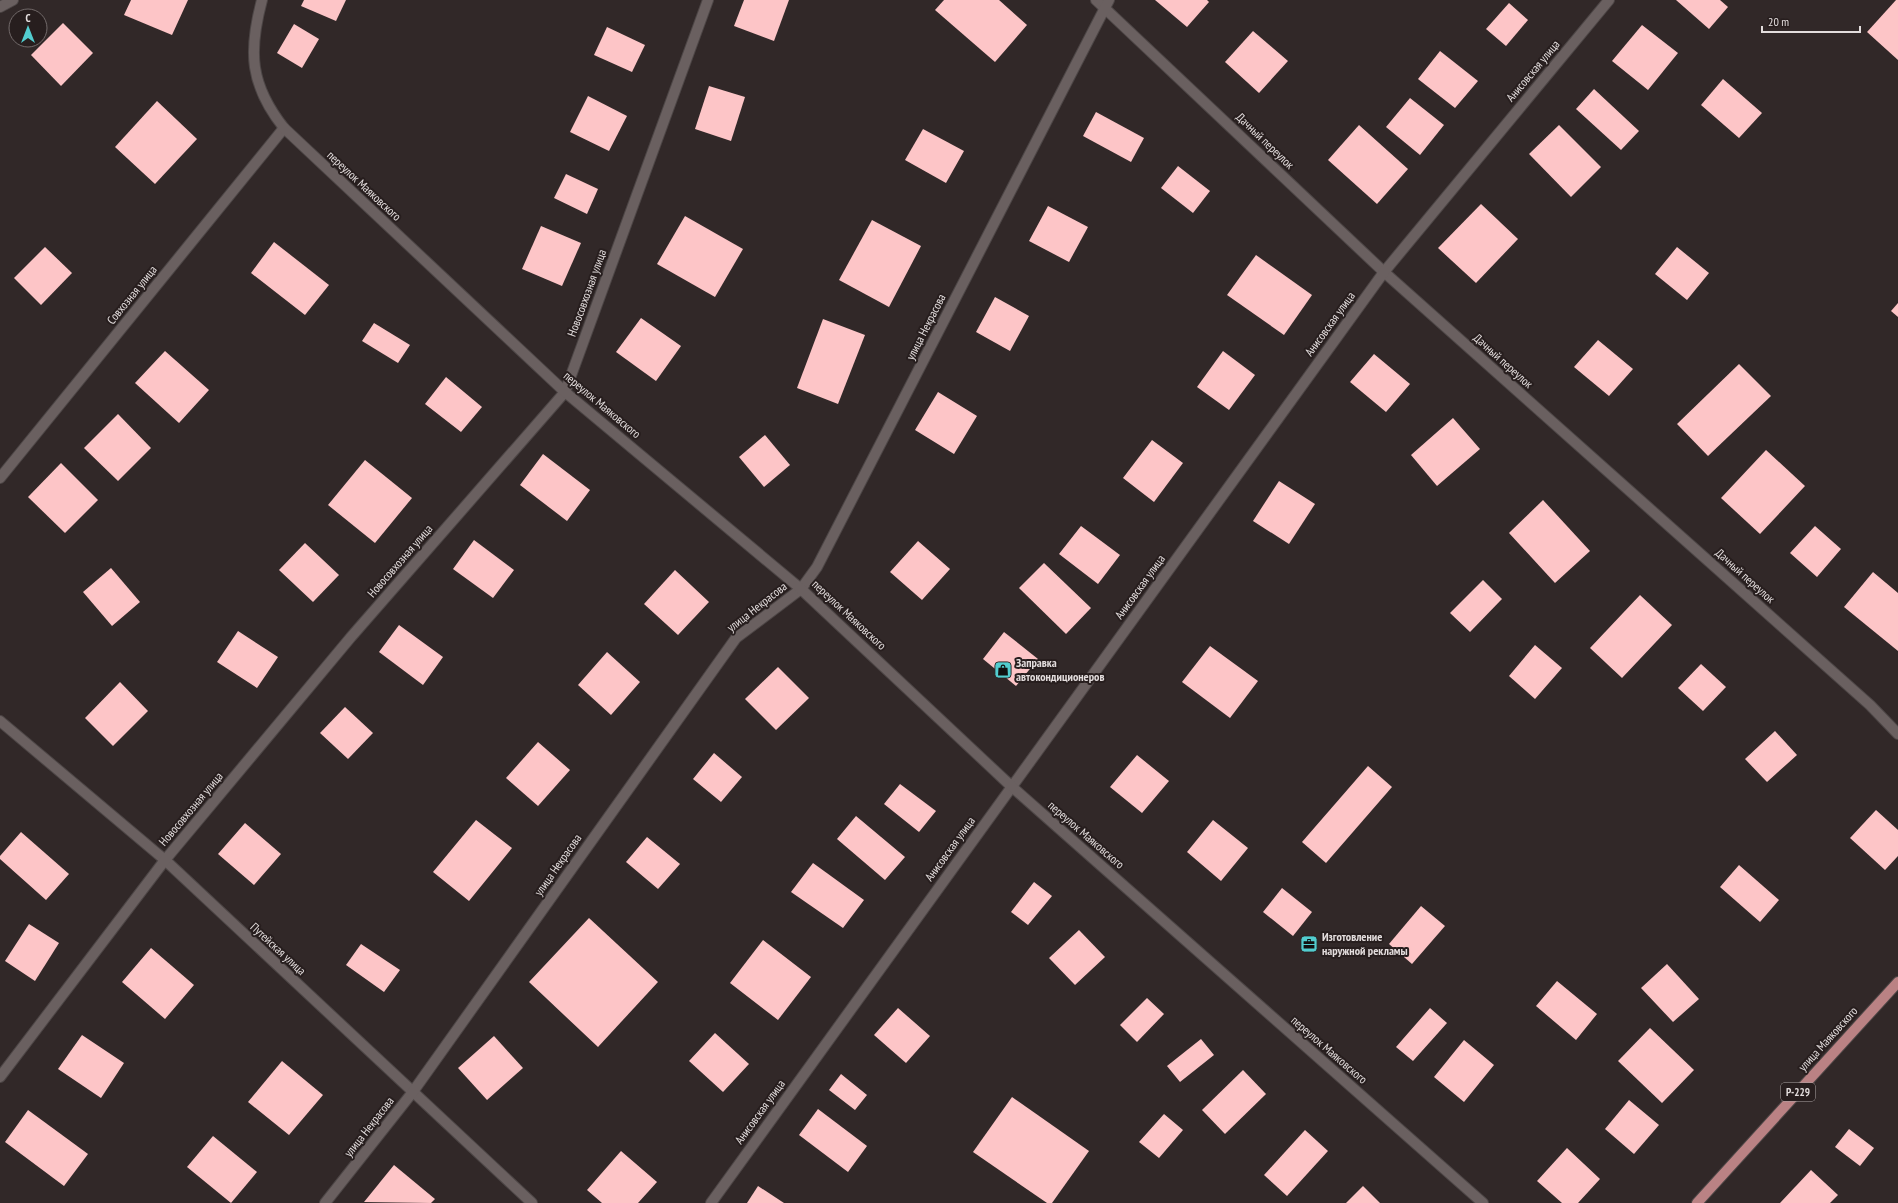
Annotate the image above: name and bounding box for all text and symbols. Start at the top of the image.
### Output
north arrow [8,8,48,48]
scale bar [1762,8,1860,34]
text: С [25,11,31,25]
text: 20 m [1768,14,1789,29]
street label: Анисовская улица [1503,37,1563,104]
street label: Дачный переулок [1233,109,1298,172]
street label: переулок Маяковского [324,147,405,224]
street label: Новосовхозная улица [564,247,609,338]
street label: Совхозная улица [103,262,160,327]
street label: Анисовская улица [1301,289,1358,359]
street label: улица Некрасова [903,291,949,362]
street label: Дачный переулок [1471,330,1536,391]
street label: переулок Маяковского [561,368,644,441]
street label: Новосовхозная улица [364,521,435,600]
street label: Дачный переулок [1713,545,1778,606]
street label: Анисовская улица [1111,552,1168,622]
street label: переулок Маяковского [809,576,890,653]
street label: улица Некрасова [724,578,790,635]
place label: Заправка автокондиционеров [1016,655,1104,684]
shop icon: Заправка автокондиционеров [993,660,1013,680]
street label: Новосовхозная улица [155,769,226,849]
street label: переулок Маяковского [1045,797,1127,872]
street label: Анисовская улица [921,814,978,884]
street label: улица Некрасова [531,831,585,899]
street label: Путейская улица [248,919,309,978]
place label: Изготовление наружной рекламы [1322,929,1408,958]
office icon: Изготовление наружной рекламы [1299,934,1319,954]
street label: улица Маяковского [1795,1003,1860,1074]
street label: переулок Маяковского [1288,1012,1370,1087]
street label: Анисовская улица [731,1077,788,1147]
road number: Р-229 [1781,1083,1815,1101]
street label: улица Некрасова [340,1094,397,1160]

